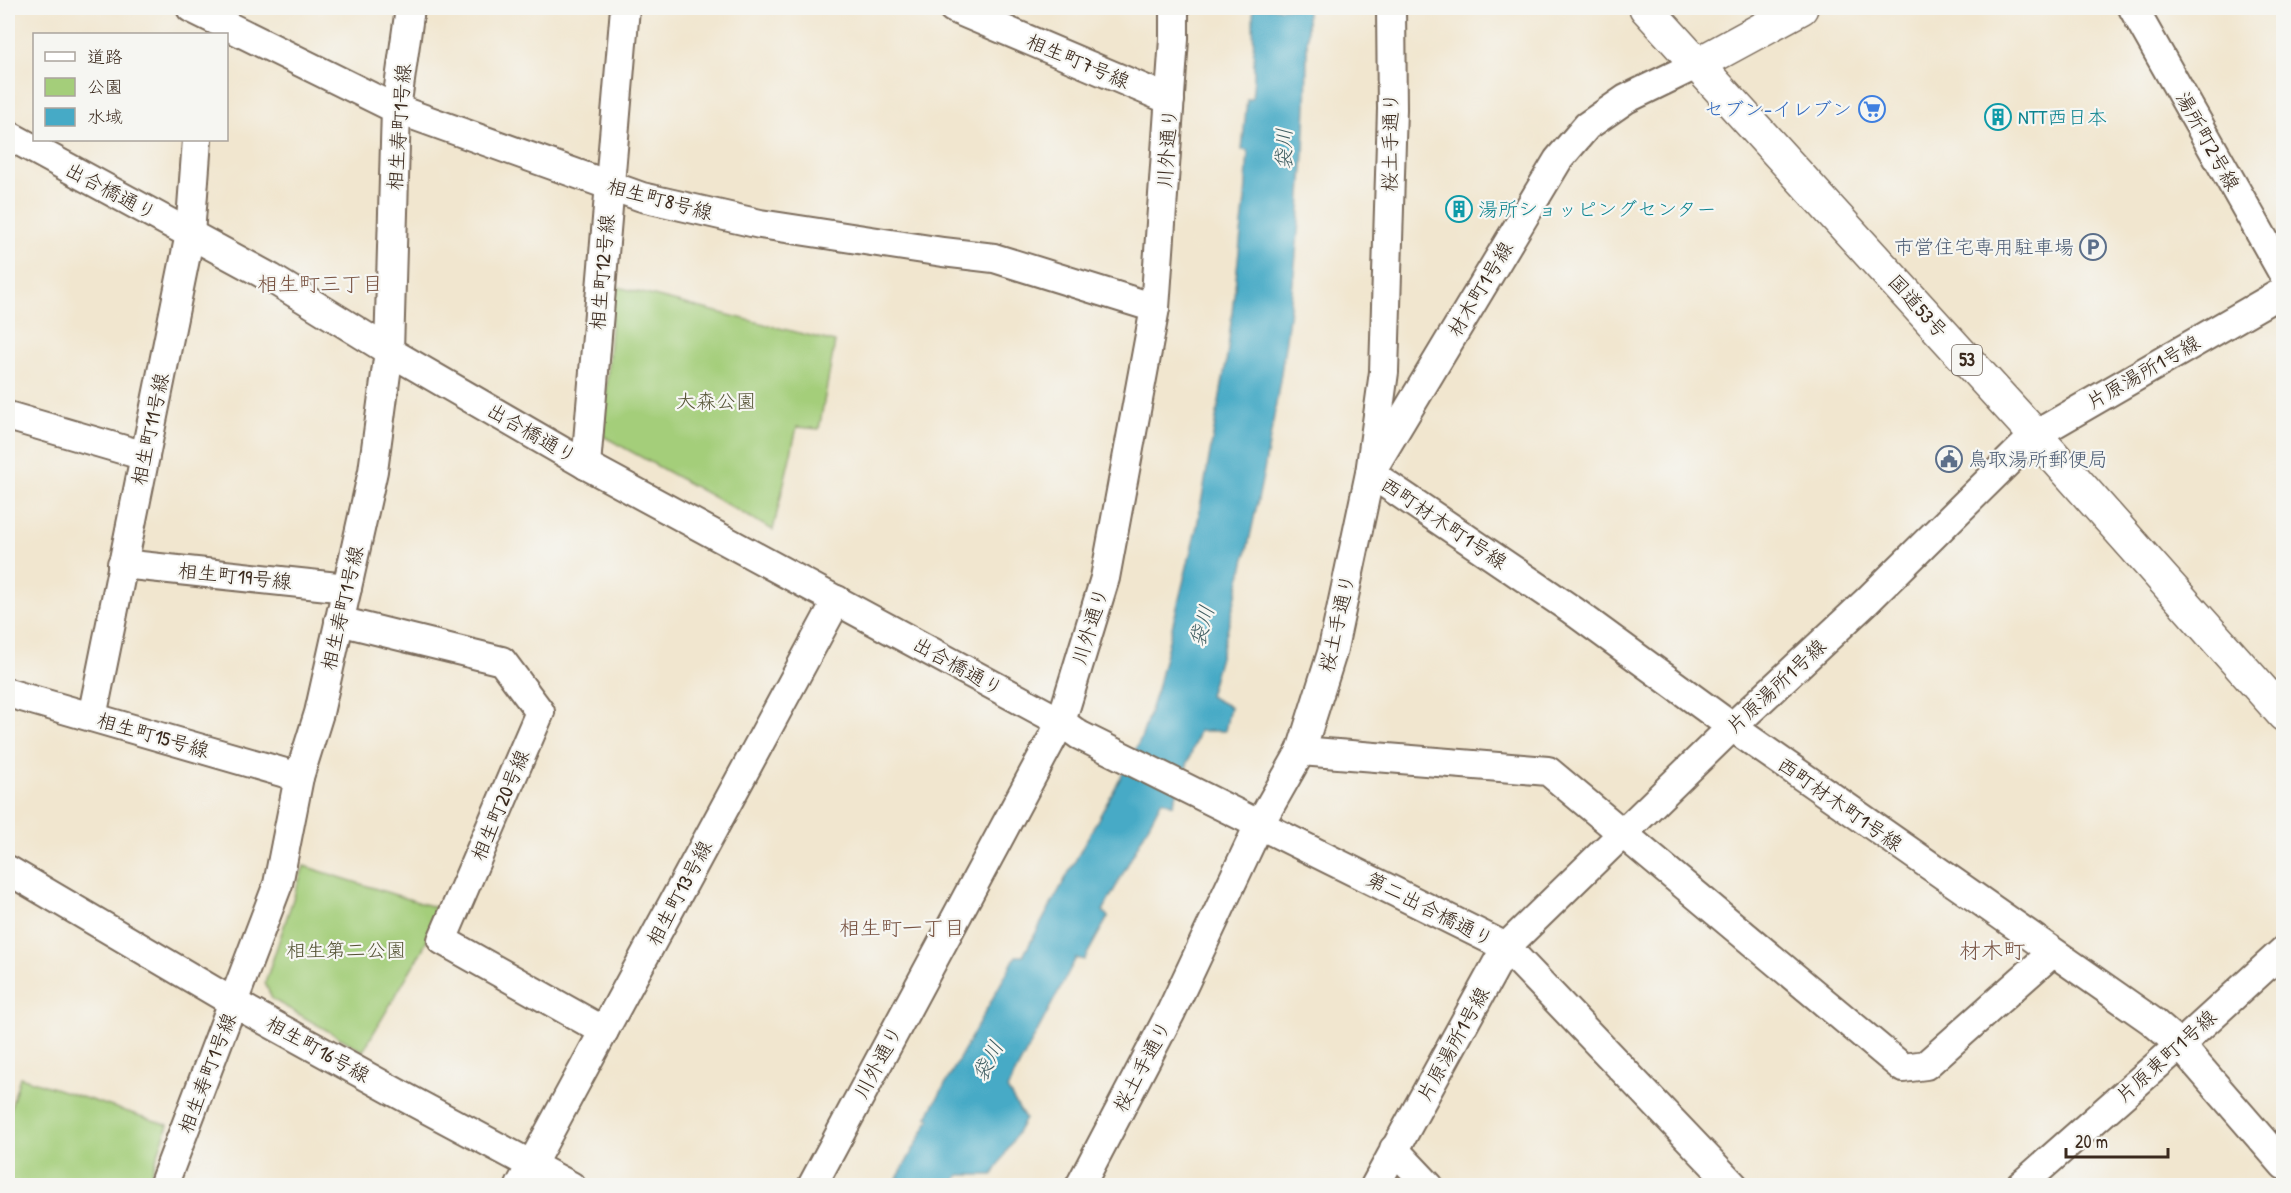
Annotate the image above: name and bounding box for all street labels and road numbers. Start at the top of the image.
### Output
street label: 相生町7号線 [1022,27,1134,94]
street label: 相生寿町1号線 [381,63,416,191]
street label: 湯所町2号線 [2170,86,2247,195]
street label: 桜土手通り [1375,92,1404,192]
street label: 川外通り [1150,107,1183,189]
street label: 出合橋通り [61,155,162,226]
street label: 相生町8号線 [604,171,716,226]
street label: 相生町12号線 [583,213,620,331]
street label: 材木町1号線 [1440,236,1519,342]
street label: 国道53号 [1882,268,1954,343]
street label: 片原湯所1号線 [2081,328,2205,415]
road number: 53 [1952,345,1982,375]
street label: 相生町11号線 [124,370,175,488]
street label: 出合橋通り [482,396,582,469]
street label: 西町材木町1号線 [1376,470,1513,575]
street label: 相生寿町1号線 [314,543,369,673]
street label: 相生町19号線 [177,556,293,595]
street label: 桜土手通り [1312,571,1361,675]
street label: 川外通り [1065,584,1114,668]
street label: 出合橋通り [908,630,1009,702]
street label: 片原湯所1号線 [1720,632,1831,739]
street label: 相生町15号線 [94,706,212,763]
street label: 相生町20号線 [464,745,535,865]
street label: 西町材木町1号線 [1772,750,1908,857]
street label: 相生町13号線 [639,835,718,950]
street label: 第二出合橋通り [1362,865,1499,952]
street label: 片原湯所1号線 [1410,982,1495,1106]
street label: 片原東町1号線 [2109,1003,2222,1108]
street label: 相生寿町1号線 [171,1009,242,1137]
street label: 相生町16号線 [261,1009,375,1088]
street label: 桜土手通り [1106,1015,1177,1116]
street label: 川外通り [847,1020,908,1103]

